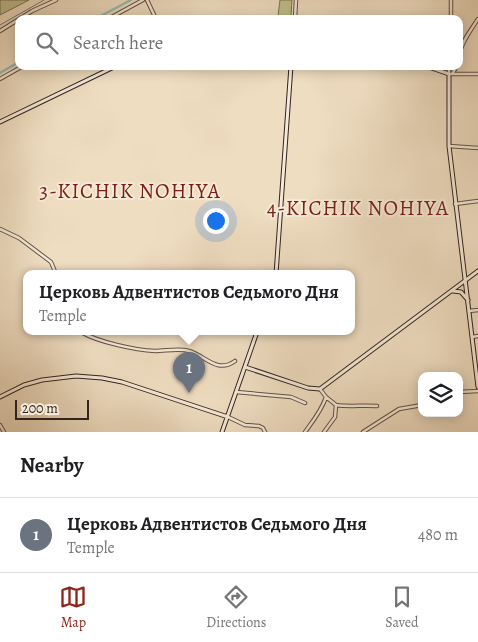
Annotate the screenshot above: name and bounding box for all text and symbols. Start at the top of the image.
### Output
search box [15,15,463,70]
icon: search [33,29,61,57]
text: Search here [73,30,163,56]
district label: 3-KICHIK NOHIYA [39,177,221,205]
district label: 4-KICHIK NOHIYA [267,194,449,222]
your location [203,208,229,234]
popup [23,270,355,335]
text: Церковь Адвентистов Седьмого Дня [39,279,339,305]
text: Temple [39,305,87,327]
pin: 1 [173,352,205,393]
map controls [418,372,463,417]
button: layers [418,372,463,417]
scale bar [15,397,89,420]
text: 200 m [22,399,58,418]
text: Nearby [20,451,83,479]
text: Церковь Адвентистов Седьмого Дня [67,511,367,537]
text: 1 [33,524,39,546]
text: 480 m [418,524,458,546]
text: Temple [67,537,115,559]
tab: Map [59,583,87,632]
tab: Directions [206,583,266,632]
tab: Saved [385,583,419,632]

